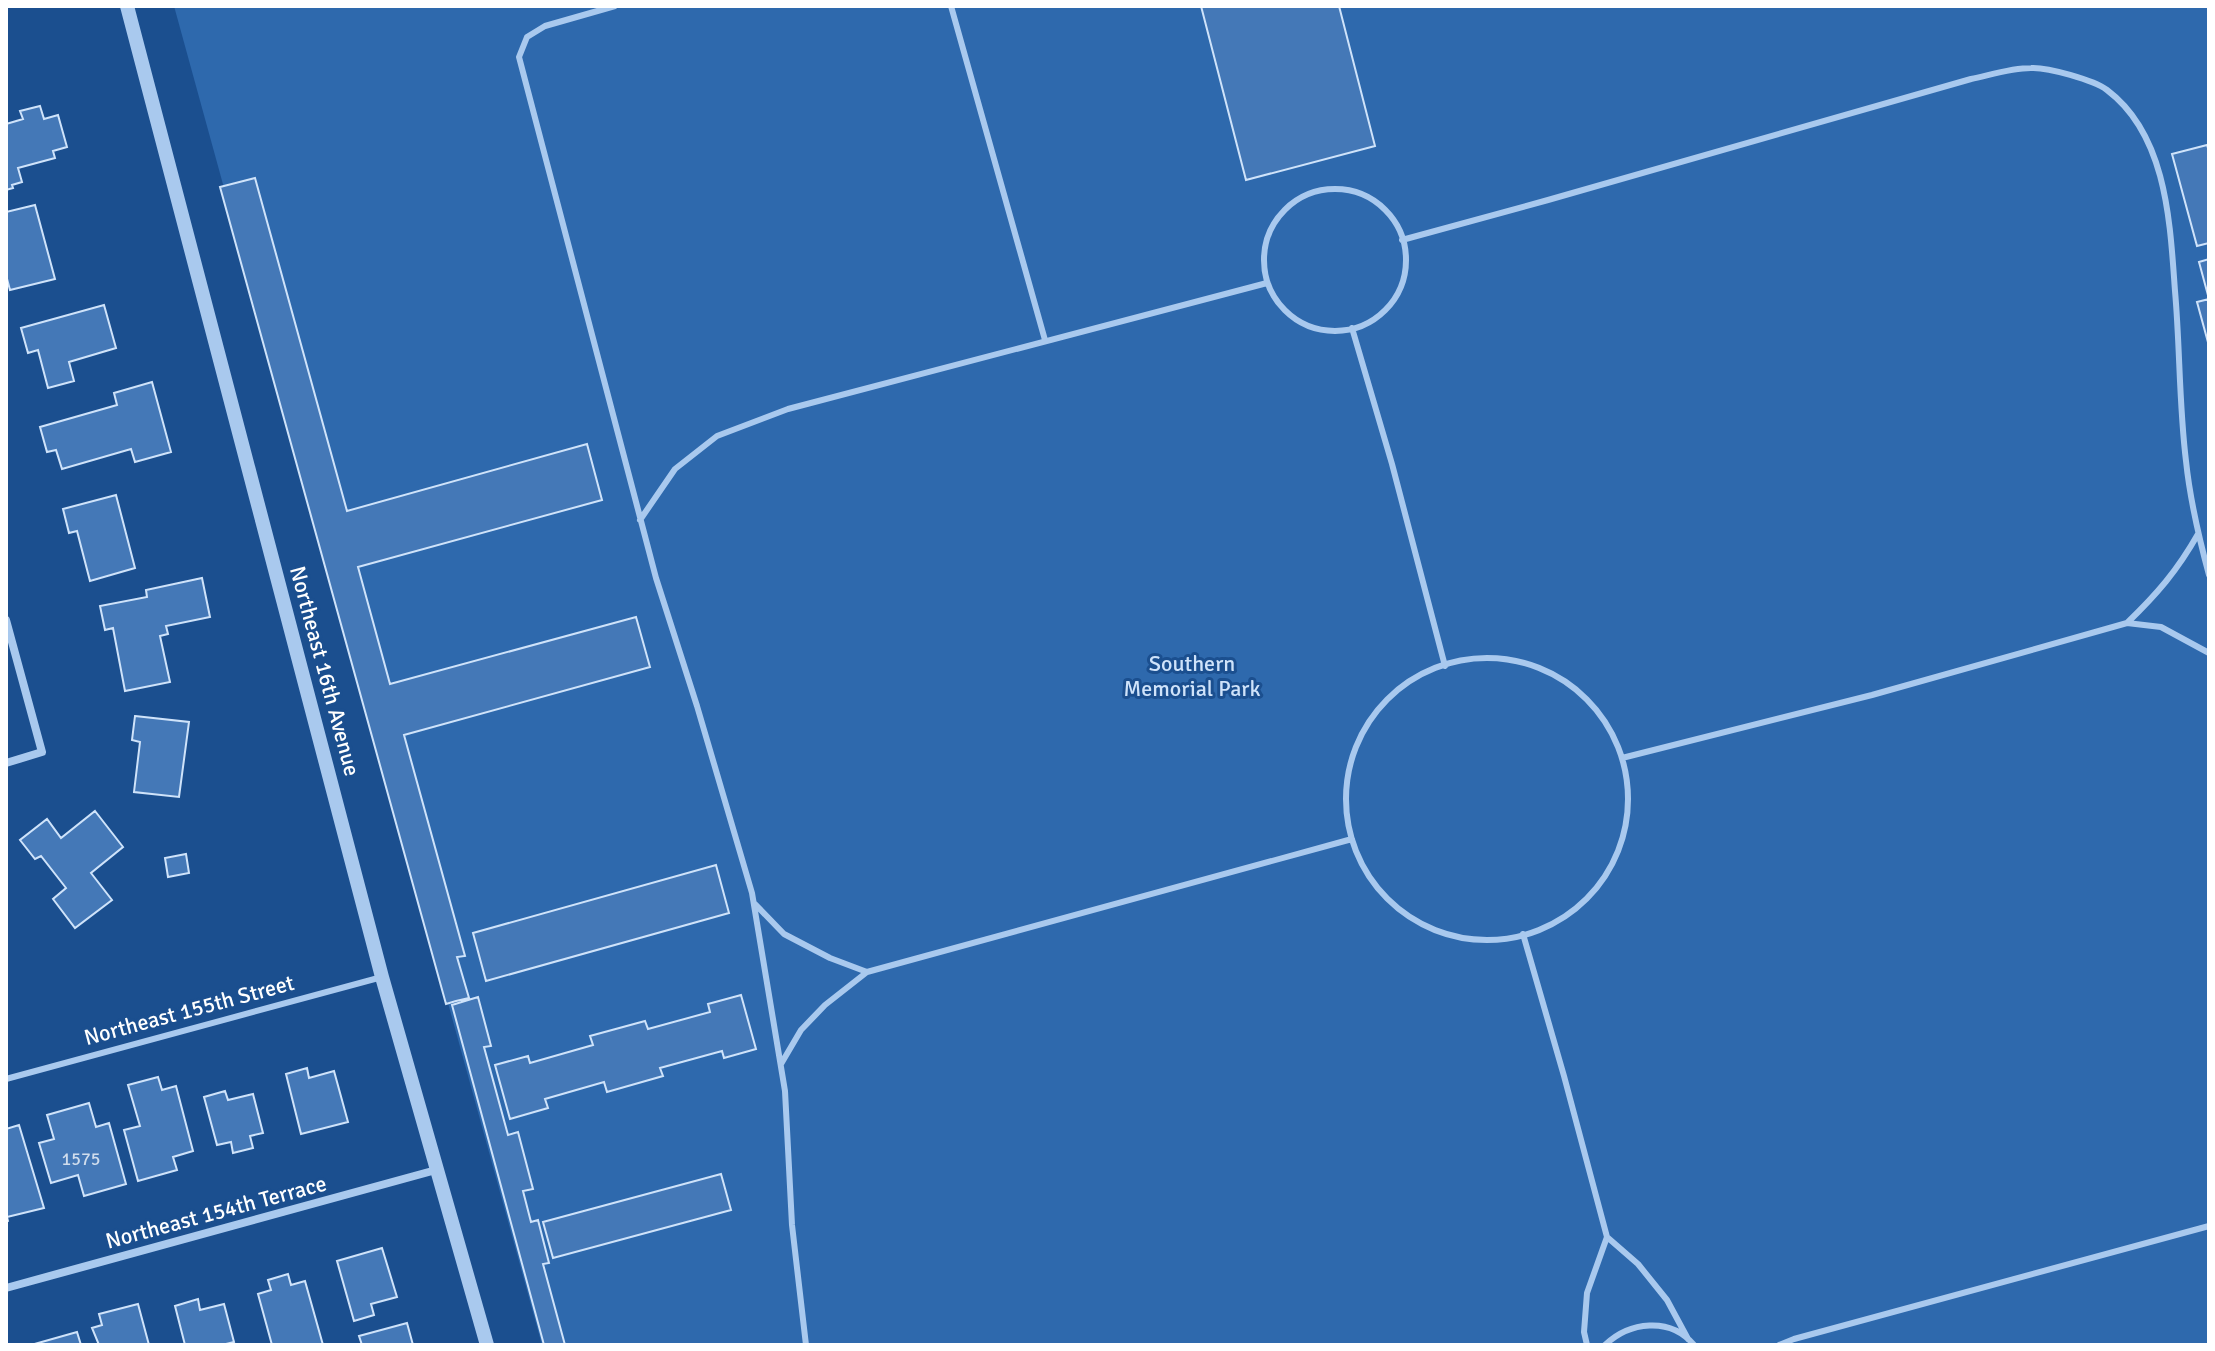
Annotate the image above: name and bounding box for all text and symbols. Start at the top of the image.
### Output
street label: Northeast 16th Avenue [284,563,366,779]
park label: Southern Memorial Park [1124,650,1260,702]
street label: Northeast 155th Street [81,969,297,1051]
house number: 1575 [62,1148,100,1170]
street label: Northeast 154th Terrace [103,1170,329,1254]

